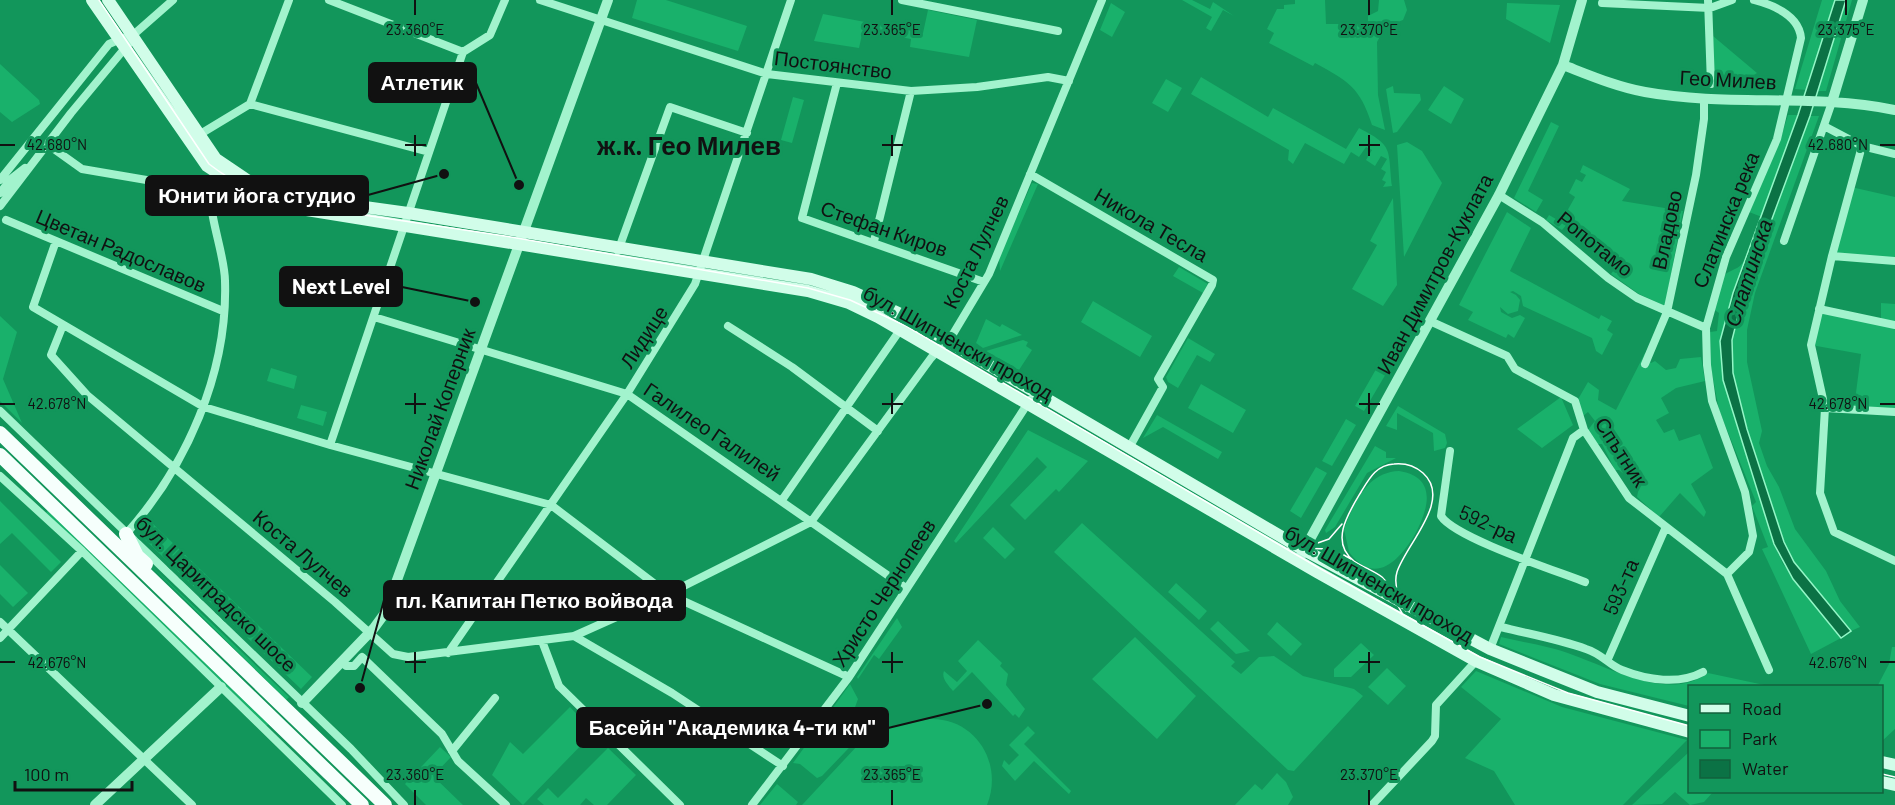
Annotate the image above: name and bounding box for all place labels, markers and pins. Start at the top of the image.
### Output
callout: Атлетик [369,63,476,102]
callout: Юнити йога студио [146,176,368,215]
callout: Next Level [280,267,402,306]
callout: пл. Капитан Петко войвода [384,581,685,620]
callout: Басейн "Академика 4-ти км" [577,708,888,747]

